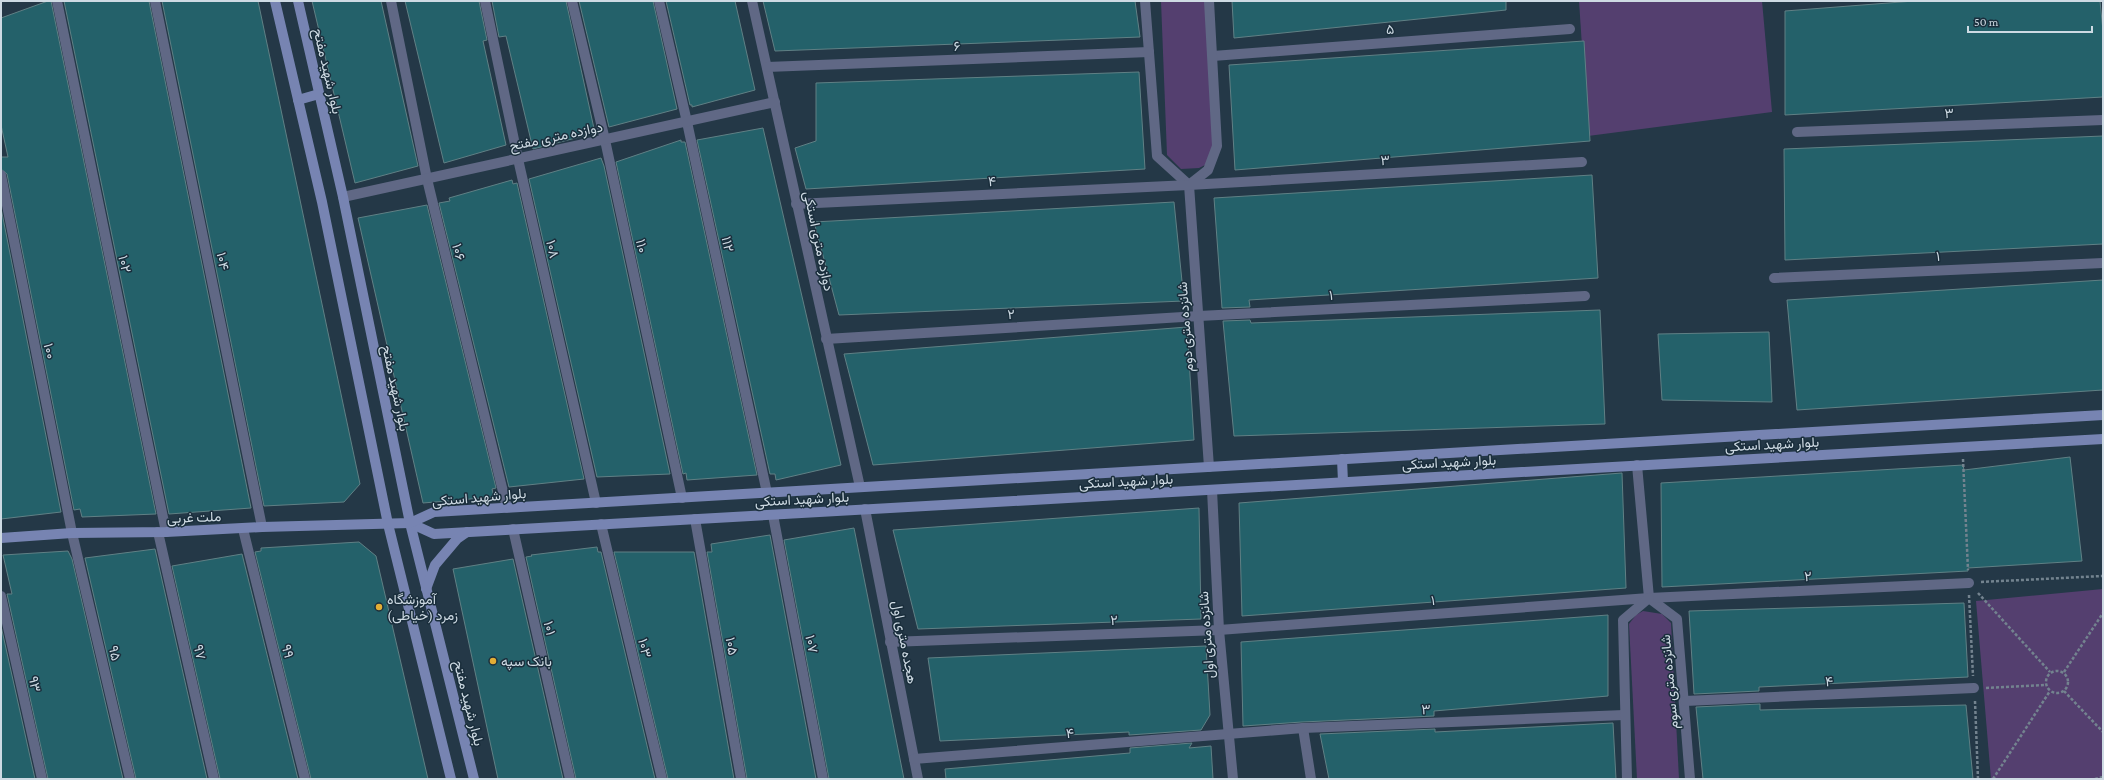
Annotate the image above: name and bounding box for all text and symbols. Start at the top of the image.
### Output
scale bar [1968,8,2092,34]
text: 50 m [1974,15,1999,29]
street label: ۵ [1385,21,1395,37]
street label: بلوار شهید مفتح [307,26,346,116]
street label: ۶ [953,38,961,54]
street label: ۳ [1944,105,1954,121]
street label: دوازده متری مفتح [508,118,605,157]
street label: ۳ [1380,152,1390,168]
street label: ۴ [988,173,996,189]
street label: دوازده متری استکی [800,189,837,293]
street label: ۱۱۲ [719,235,737,253]
street label: ۱۱۰ [633,237,651,255]
street label: ۱۰۸ [543,238,563,260]
street label: ۱۰۶ [449,242,469,262]
street label: ۱ [1936,248,1940,264]
street label: ۱۰۴ [213,251,233,271]
street label: ۱۰۲ [115,254,135,274]
street label: شانزده متری دوم [1174,281,1197,373]
street label: ۱ [1329,287,1333,303]
street label: ۲ [1007,306,1015,322]
street label: ۱۰۰ [41,342,59,360]
street label: بلوار شهید مفتح [376,343,413,433]
street label: بلوار شهید استکی [1724,434,1820,455]
street label: بلوار شهید استکی [1401,452,1497,473]
street label: بلوار شهید استکی [1078,471,1174,492]
street label: بلوار شهید استکی [431,485,527,510]
street label: بلوار شهید استکی [754,489,850,510]
street label: ملت غربی [167,508,222,527]
street label: ۲ [1804,568,1812,584]
place label: آموزشگاه زمرد (خیاطی) [387,591,458,624]
street label: شانزده متری اول [1195,591,1219,679]
street label: ۱ [1430,592,1436,608]
street label: هجده متری اول [887,599,921,686]
marker: آموزشگاه زمرد (خیاطی) [374,602,384,612]
street label: ۲ [1110,612,1118,628]
street label: ۱۰۱ [541,619,559,637]
street label: ۱۰۷ [802,634,822,654]
street label: شانزده متری سوم [1657,634,1682,730]
street label: ۱۰۵ [723,636,741,656]
street label: ۱۰۳ [635,637,655,659]
street label: ۹۷ [191,643,209,661]
street label: ۹۹ [279,643,297,659]
street label: ۹۵ [106,644,124,662]
place label: بانک سپه [501,653,552,671]
marker: بانک سپه [488,656,498,666]
street label: بلوار شهید مفتح [448,659,487,748]
street label: ۴ [1825,673,1833,689]
street label: ۹۳ [26,675,44,693]
street label: ۳ [1421,701,1431,717]
street label: ۴ [1065,725,1075,741]

